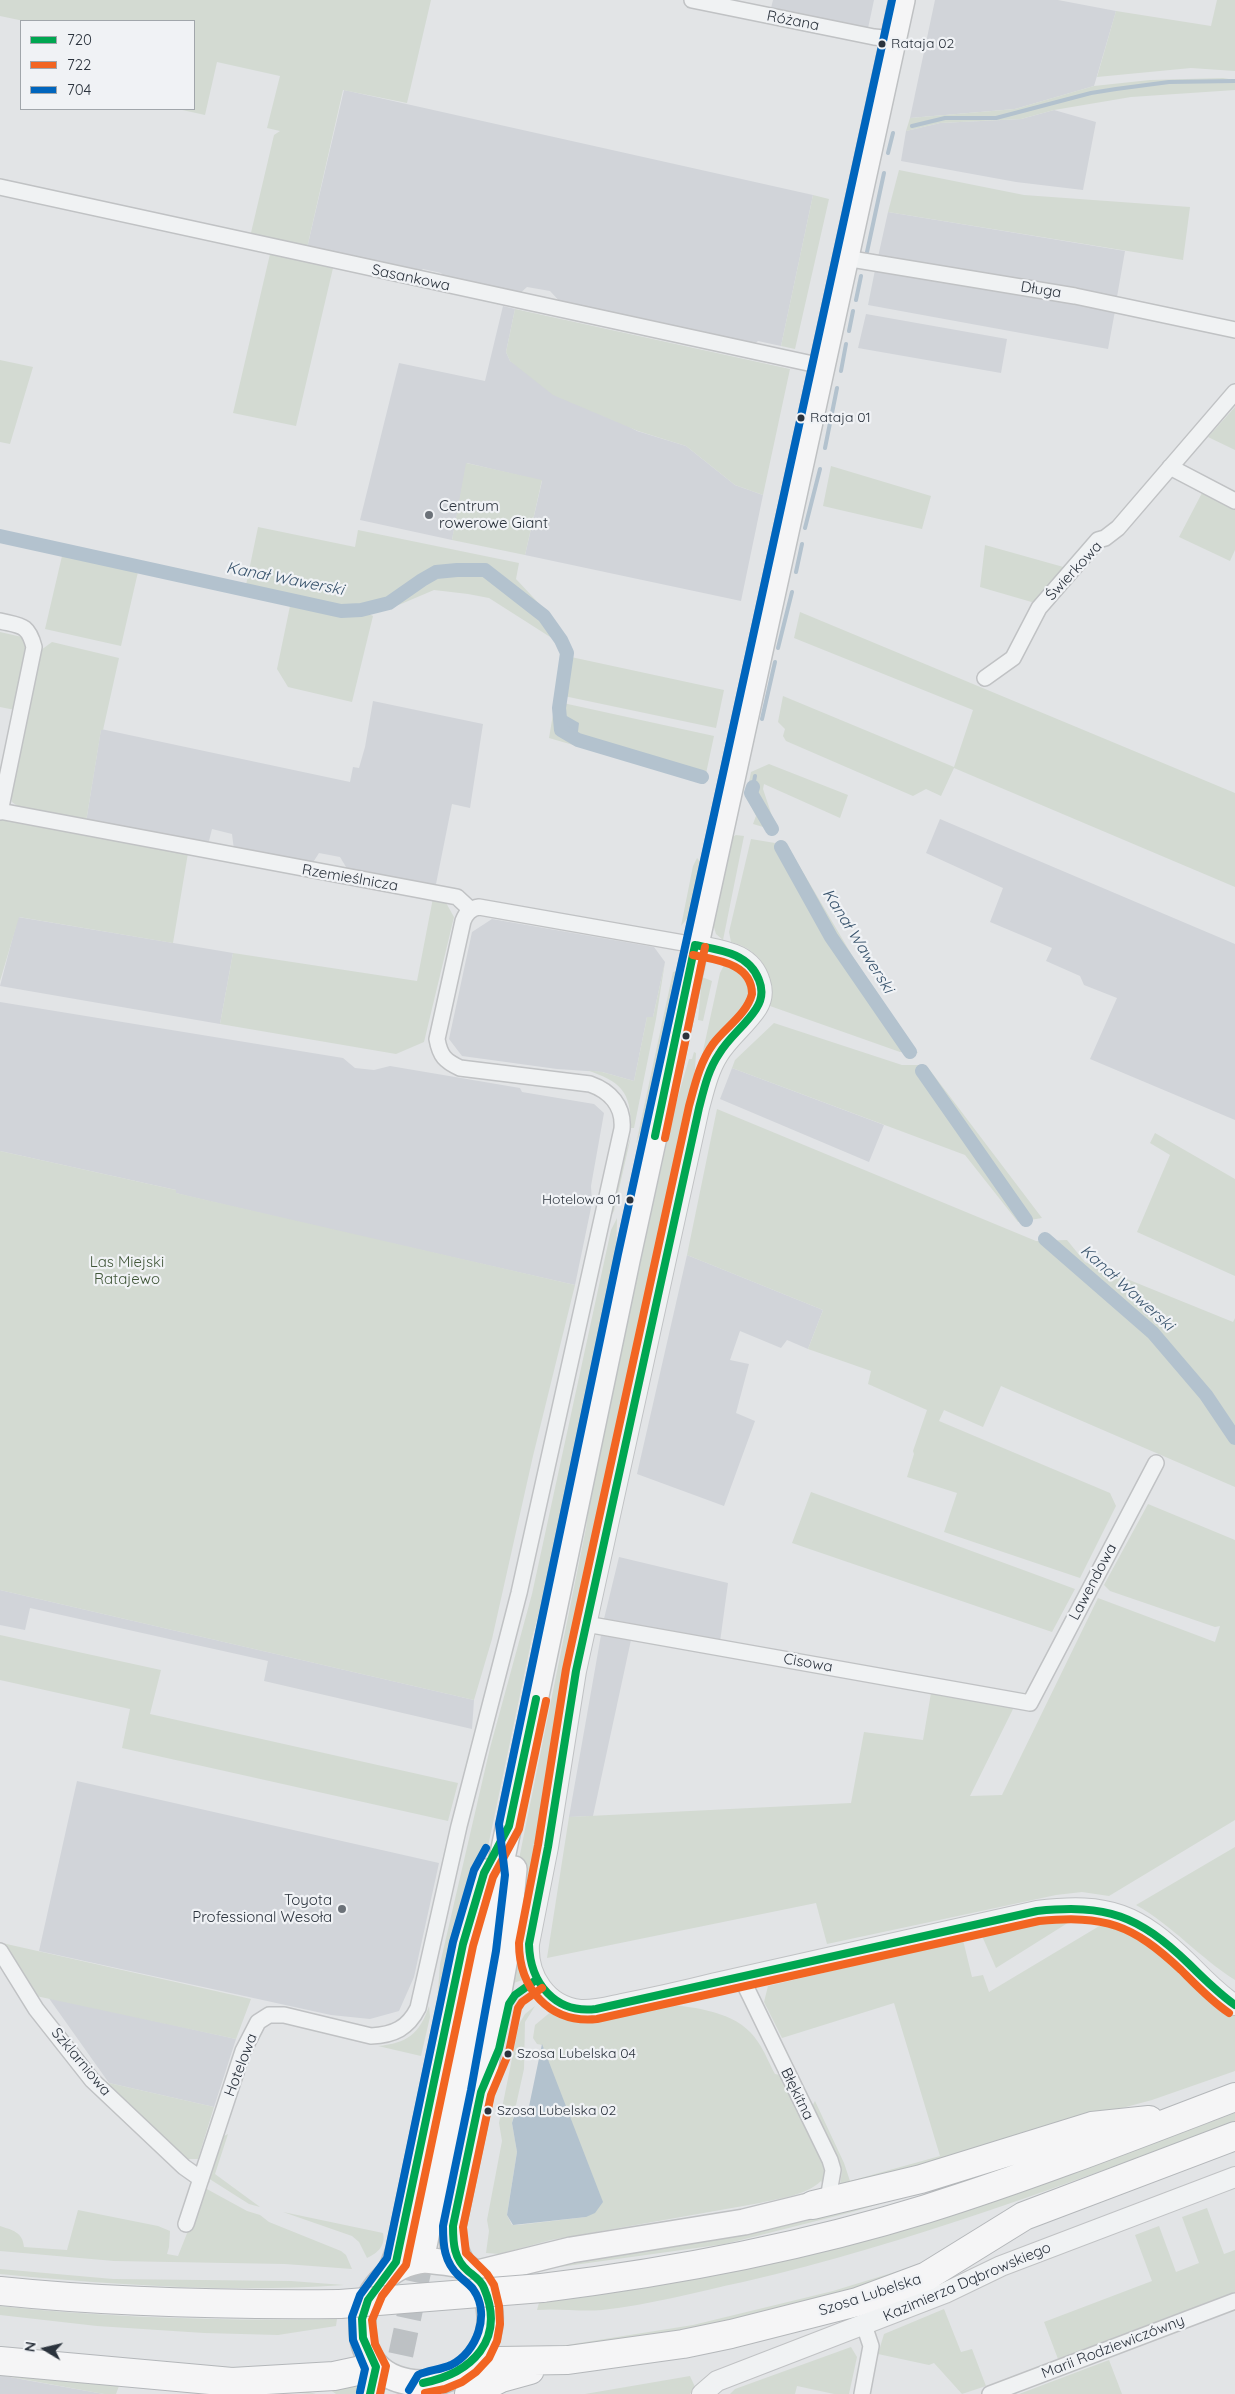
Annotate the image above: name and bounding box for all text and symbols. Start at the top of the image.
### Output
street label: Różana [765,7,821,35]
legend [20,20,195,110]
text: 720 [67,30,92,49]
place label: Rataja 02 [891,36,954,52]
marker: Rataja 02 [877,39,887,49]
text: 722 [67,55,91,74]
text: 704 [67,80,92,99]
street label: Sasankowa [370,261,452,295]
street label: Długa [1019,278,1063,302]
place label: Rataja 01 [810,410,871,426]
marker: Rataja 01 [796,413,806,423]
place label: Centrum rowerowe Giant [439,497,548,532]
marker: Centrum rowerowe Giant [423,509,435,521]
street label: Świerkowa [1042,538,1106,604]
water label: Kanał Wawerski [225,558,345,600]
street label: Rzemieślnicza [301,861,399,895]
water label: Kanał Wawerski [818,885,898,997]
unlabelled marker [681,1031,691,1041]
place label: Hotelowa 01 [542,1192,621,1208]
marker: Hotelowa 01 [625,1195,635,1205]
water label: Kanał Wawerski [1076,1241,1178,1335]
park label: Las Miejski Ratajewo [90,1253,164,1288]
street label: Lawendowa [1065,1541,1121,1623]
street label: Cisowa [782,1650,834,1676]
place label: Toyota Professional Wesoła [192,1891,332,1926]
marker: Toyota Professional Wesoła [336,1903,348,1915]
street label: Szklarniowa [47,2024,115,2100]
street label: Hotelowa [221,2031,261,2099]
place label: Szosa Lubelska 04 [517,2046,636,2062]
marker: Szosa Lubelska 04 [503,2049,513,2059]
street label: Błękitna [777,2065,817,2123]
place label: Szosa Lubelska 02 [497,2103,616,2119]
marker: Szosa Lubelska 02 [483,2106,493,2116]
street label: Kazimierza Dąbrowskiego [880,2238,1054,2326]
street label: Szosa Lubelska [817,2270,923,2320]
street label: Marii Rodziewiczówny [1039,2311,1187,2383]
north arrow [20,2324,70,2374]
text: N [20,2340,40,2353]

